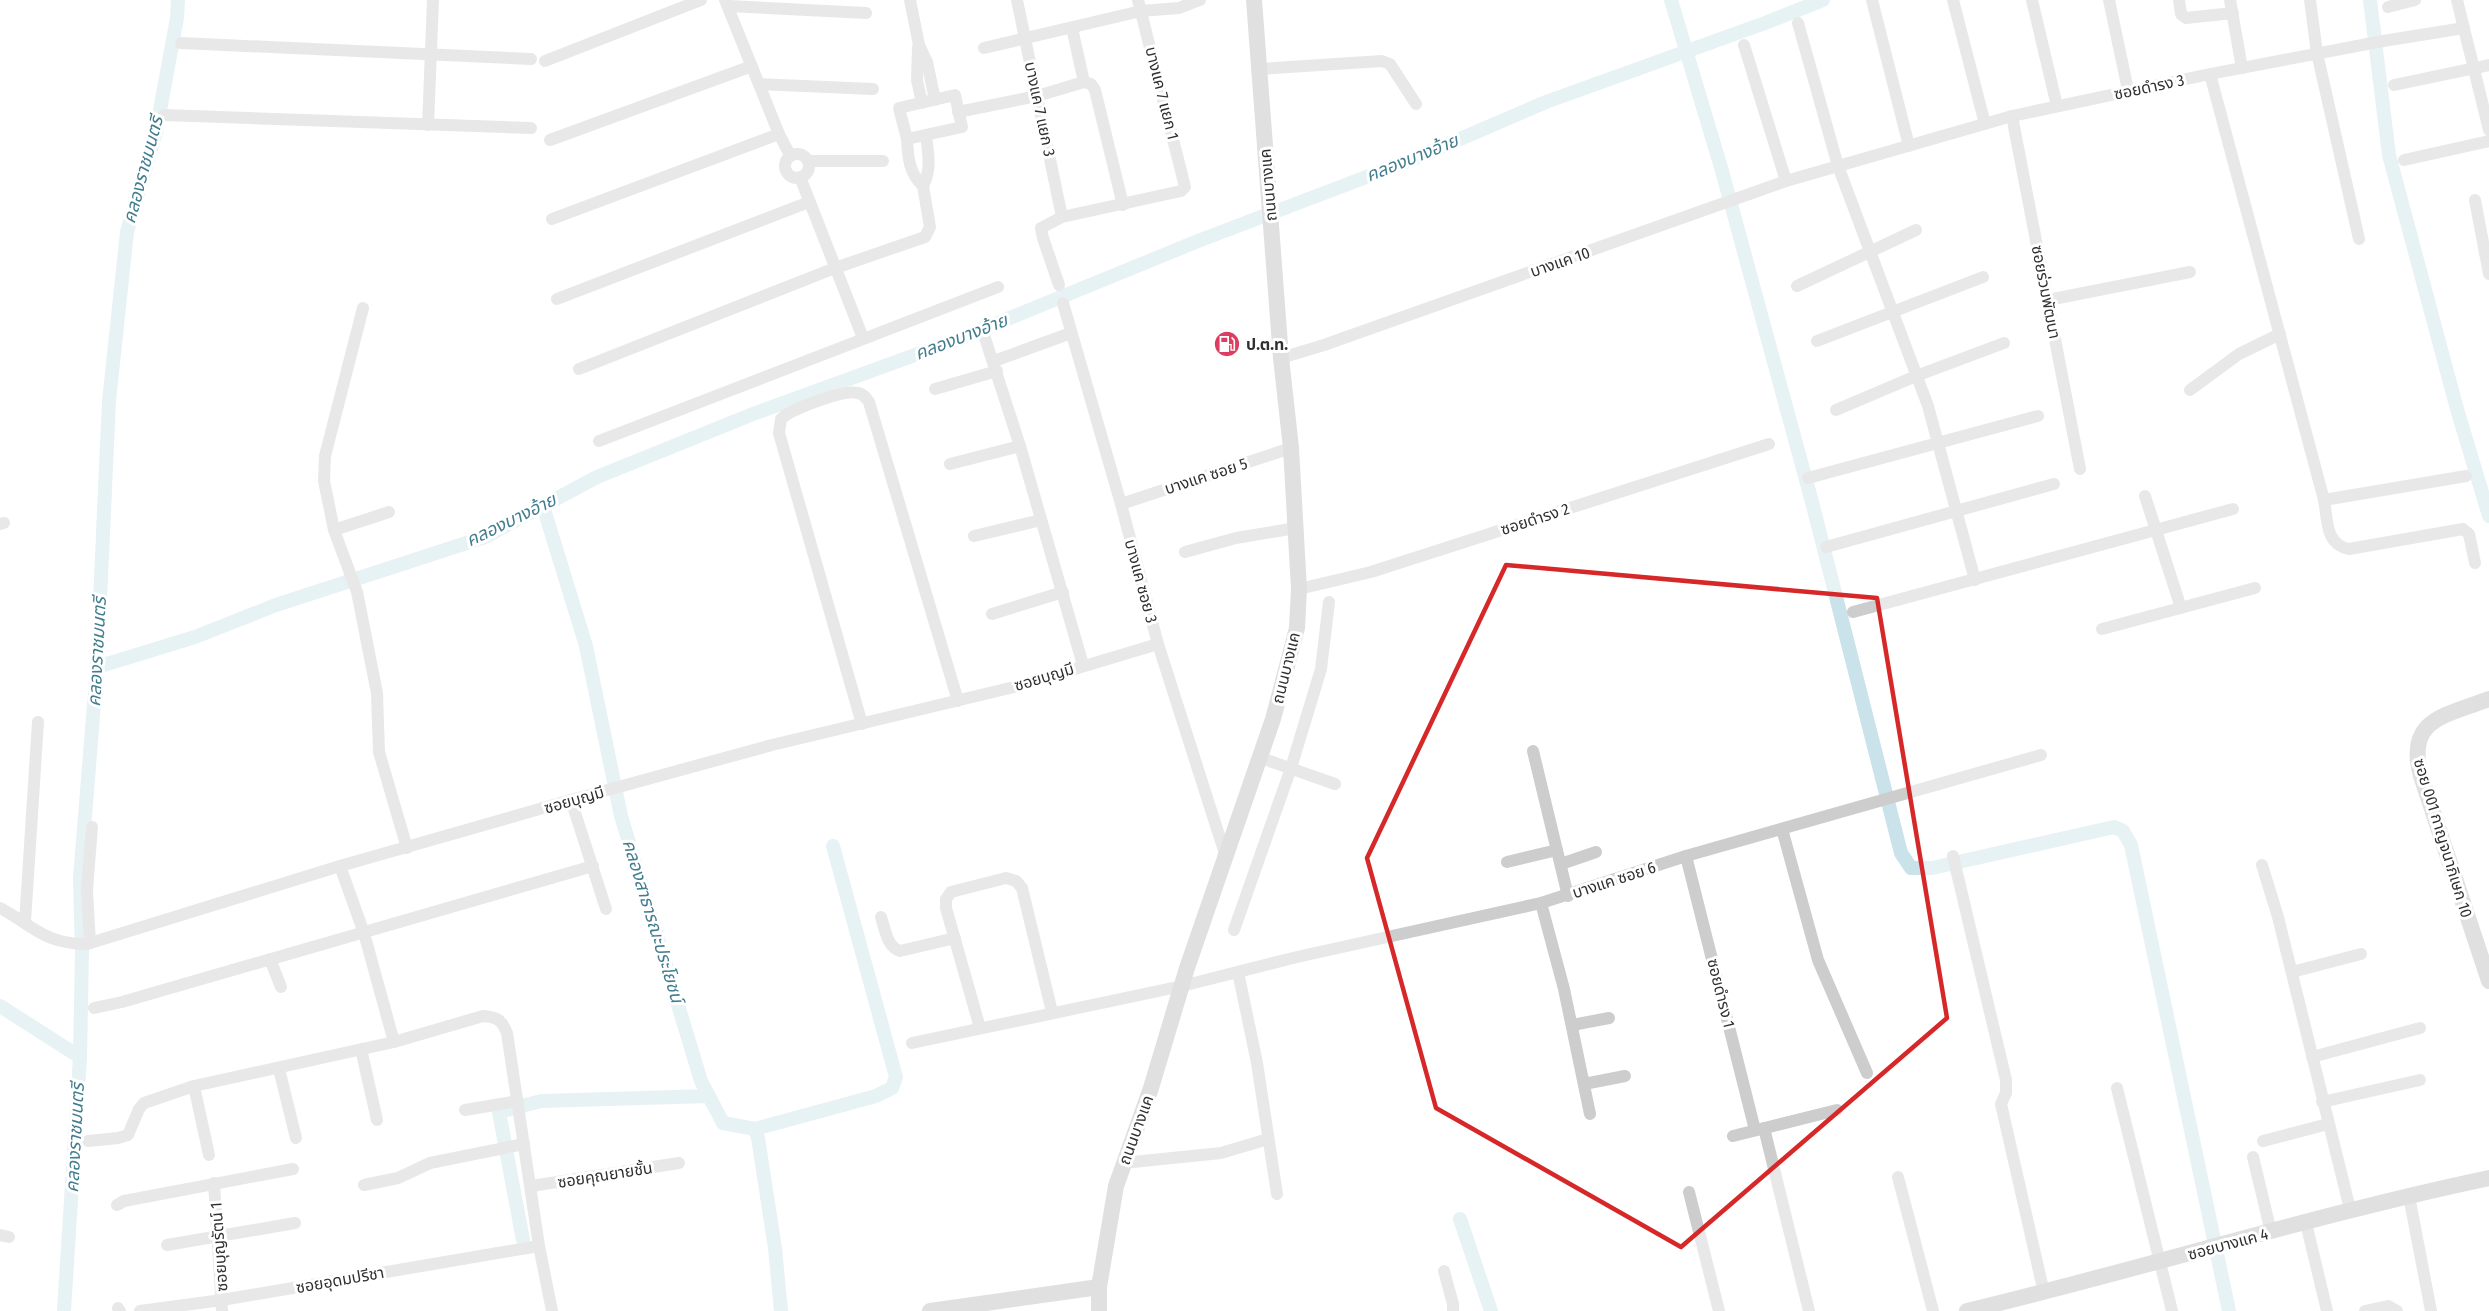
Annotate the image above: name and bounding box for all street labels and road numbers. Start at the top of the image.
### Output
street label: บางแค 7 แยก 1 [1141,45,1183,141]
street label: บางแค 7 แยก 3 [1021,60,1059,158]
street label: ซอยดำรง 3 [2112,70,2186,104]
street label: ถนนบางแค [1255,148,1281,222]
street label: บางแค 10 [1528,243,1592,281]
street label: ซอยร่วมพัฒนา [2028,244,2064,340]
street label: บางแค ซอย 5 [1162,454,1250,498]
street label: ซอยดำรง 2 [1498,499,1572,539]
street label: บางแค ซอย 3 [1121,537,1161,625]
street label: ถนนบางแค [1268,630,1304,706]
street label: ซอยบุญมี [1012,659,1076,695]
street label: ซอย 001 กาญจนาภิเษก 10 [2410,756,2476,920]
street label: ซอยบุญมี [542,782,606,818]
street label: บางแค ซอย 6 [1570,858,1658,902]
street label: ซอยดำรง 1 [1703,957,1739,1029]
street label: ถนนบางแค [1115,1093,1157,1167]
street label: ซอยคุณยายชั้น [556,1157,654,1192]
street label: ซอยบุญรัตน์ 1 [206,1202,232,1292]
street label: ซอยบางแค 4 [2186,1224,2271,1264]
street label: ซอยอุดมปรีชา [294,1263,386,1297]

